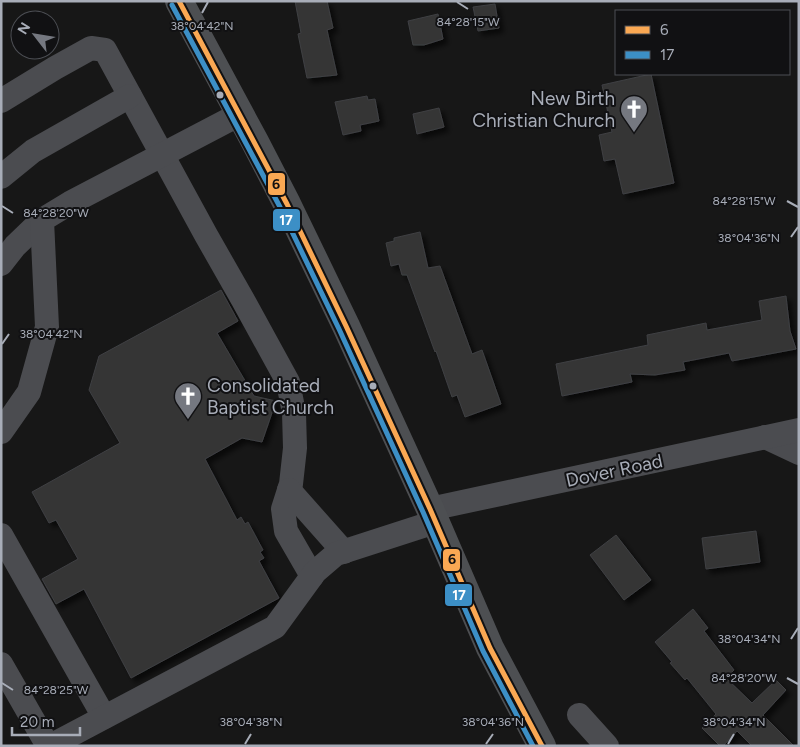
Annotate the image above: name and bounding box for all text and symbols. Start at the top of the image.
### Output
north arrow [10,10,60,60]
legend [615,10,790,75]
text: 84°28'15"W [437,15,500,29]
text: 38°04'42"N [170,19,234,33]
text: N [14,20,34,38]
text: 6 [660,21,669,39]
text: 17 [660,46,674,64]
place label: New Birth Christian Church [472,87,615,132]
unlabelled marker [215,90,225,100]
church icon: New Birth Christian Church [619,94,649,133]
line badge: 6 [267,172,286,196]
text: 6 [272,176,280,193]
text: 84°28'15"W [713,194,776,208]
text: 84°28'20"W [23,206,89,220]
line badge: 17 [272,208,301,232]
text: 17 [279,212,293,229]
text: 38°04'36"N [718,231,780,245]
text: 38°04'42"N [19,327,83,341]
place label: Consolidated Baptist Church [207,374,334,419]
church icon: Consolidated Baptist Church [173,381,203,420]
unlabelled marker [368,381,378,391]
street label: Dover Road [563,449,665,492]
line badge: 6 [442,548,461,572]
text: 6 [448,551,456,568]
line badge: 17 [444,583,473,607]
text: 17 [452,587,466,604]
text: 38°04'34"N [718,632,780,646]
text: 84°28'20"W [711,671,777,685]
text: 84°28'25"W [24,683,89,697]
scale bar [12,704,80,736]
text: 20 m [20,713,54,731]
text: 38°04'38"N [220,715,282,729]
text: 38°04'36"N [462,715,524,729]
text: 38°04'34"N [703,715,765,729]

